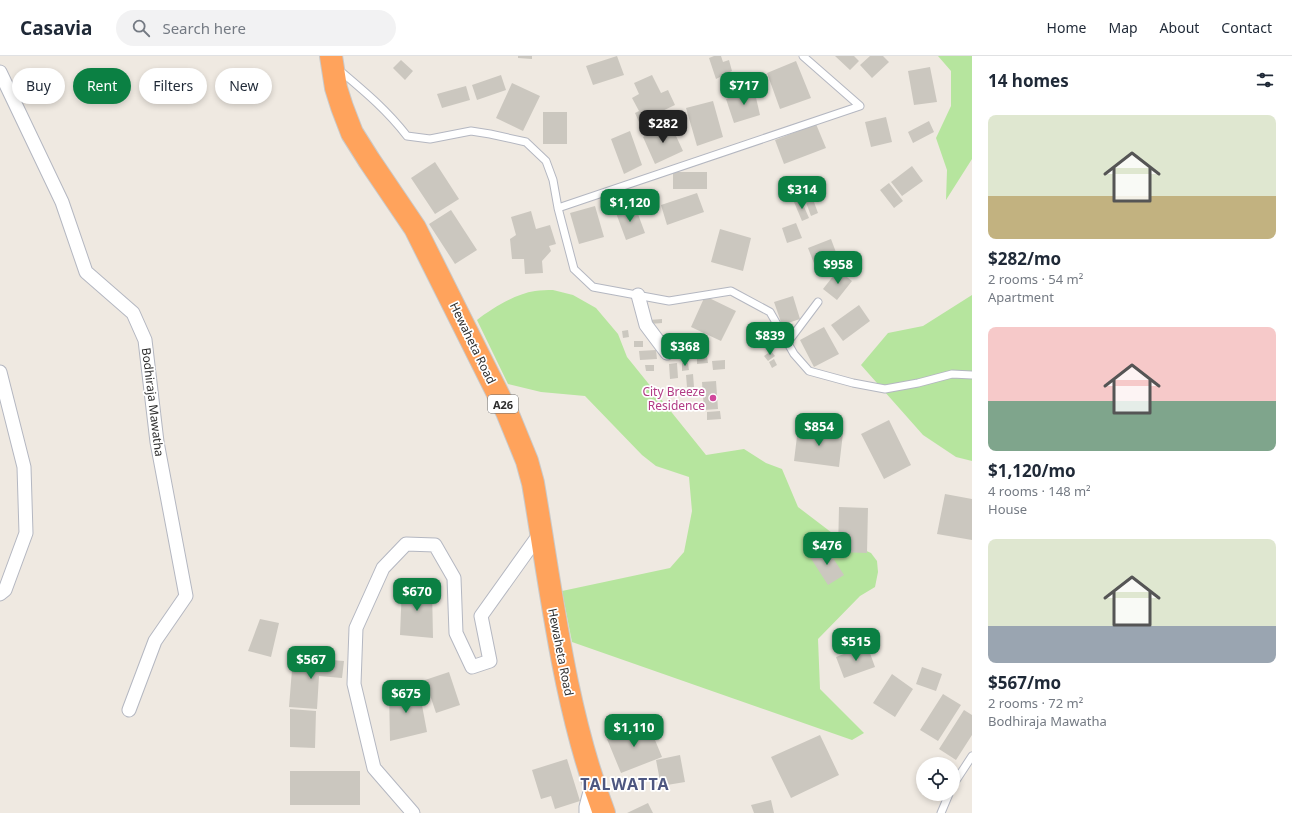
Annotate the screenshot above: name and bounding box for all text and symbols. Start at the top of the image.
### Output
search box [116,10,396,46]
text: Casavia [20,15,92,41]
icon: search [130,17,152,39]
text: Search here [162,18,246,38]
text: Home [1047,18,1086,37]
text: Map [1108,18,1138,37]
text: About [1160,18,1199,37]
text: Contact [1221,18,1272,37]
chip: Buy [12,68,65,104]
chip: Rent [73,68,131,104]
chip: Filters [139,68,207,104]
chip: New [215,68,272,104]
text: 14 homes [988,69,1069,92]
icon: filters [1254,69,1276,91]
pin: $717 [720,72,768,106]
text: $717 [729,76,759,94]
pin: $282 [639,110,687,144]
text: $282 [648,114,678,132]
icon: home [1096,141,1168,213]
pin: $314 [778,176,826,210]
text: $314 [787,180,817,198]
pin: $1,120 [597,189,663,223]
text: $1,120 [610,193,650,211]
text: $282/mo [988,247,1061,270]
pin: $958 [814,251,862,285]
text: $958 [823,255,853,273]
text: 2 rooms · 54 m² [988,270,1083,288]
text: Apartment [988,288,1054,306]
street label: Hewaheta Road [446,299,500,387]
pin: $839 [746,322,794,356]
text: $839 [755,326,785,344]
pin: $368 [661,333,709,367]
text: $368 [670,337,700,355]
street label: Bodhiraja Mawatha [138,347,168,457]
icon: home [1096,353,1168,425]
place label: City Breeze Residence [642,383,705,414]
marker: City Breeze Residence [708,393,718,403]
road number: A26 [488,395,518,413]
pin: $854 [795,413,843,447]
text: $854 [804,417,834,435]
text: $1,120/mo [988,459,1076,482]
text: 4 rooms · 148 m² [988,482,1091,500]
text: House [988,500,1027,518]
pin: $476 [803,532,851,566]
text: $476 [812,536,842,554]
icon: home [1096,565,1168,637]
pin: $670 [393,578,441,612]
text: $670 [402,582,432,600]
street label: Hewaheta Road [544,607,578,697]
pin: $515 [832,628,880,662]
text: $515 [841,632,871,650]
pin: $567 [287,646,335,680]
text: $567 [296,650,326,668]
text: $567/mo [988,671,1061,694]
pin: $675 [382,680,430,714]
text: $675 [391,684,421,702]
text: 2 rooms · 72 m² [988,694,1083,712]
text: Bodhiraja Mawatha [988,712,1107,730]
pin: $1,110 [601,714,667,748]
text: $1,110 [614,718,654,736]
map controls [916,757,960,801]
button: locate [916,757,960,801]
district label: TALWATTA [580,773,670,795]

